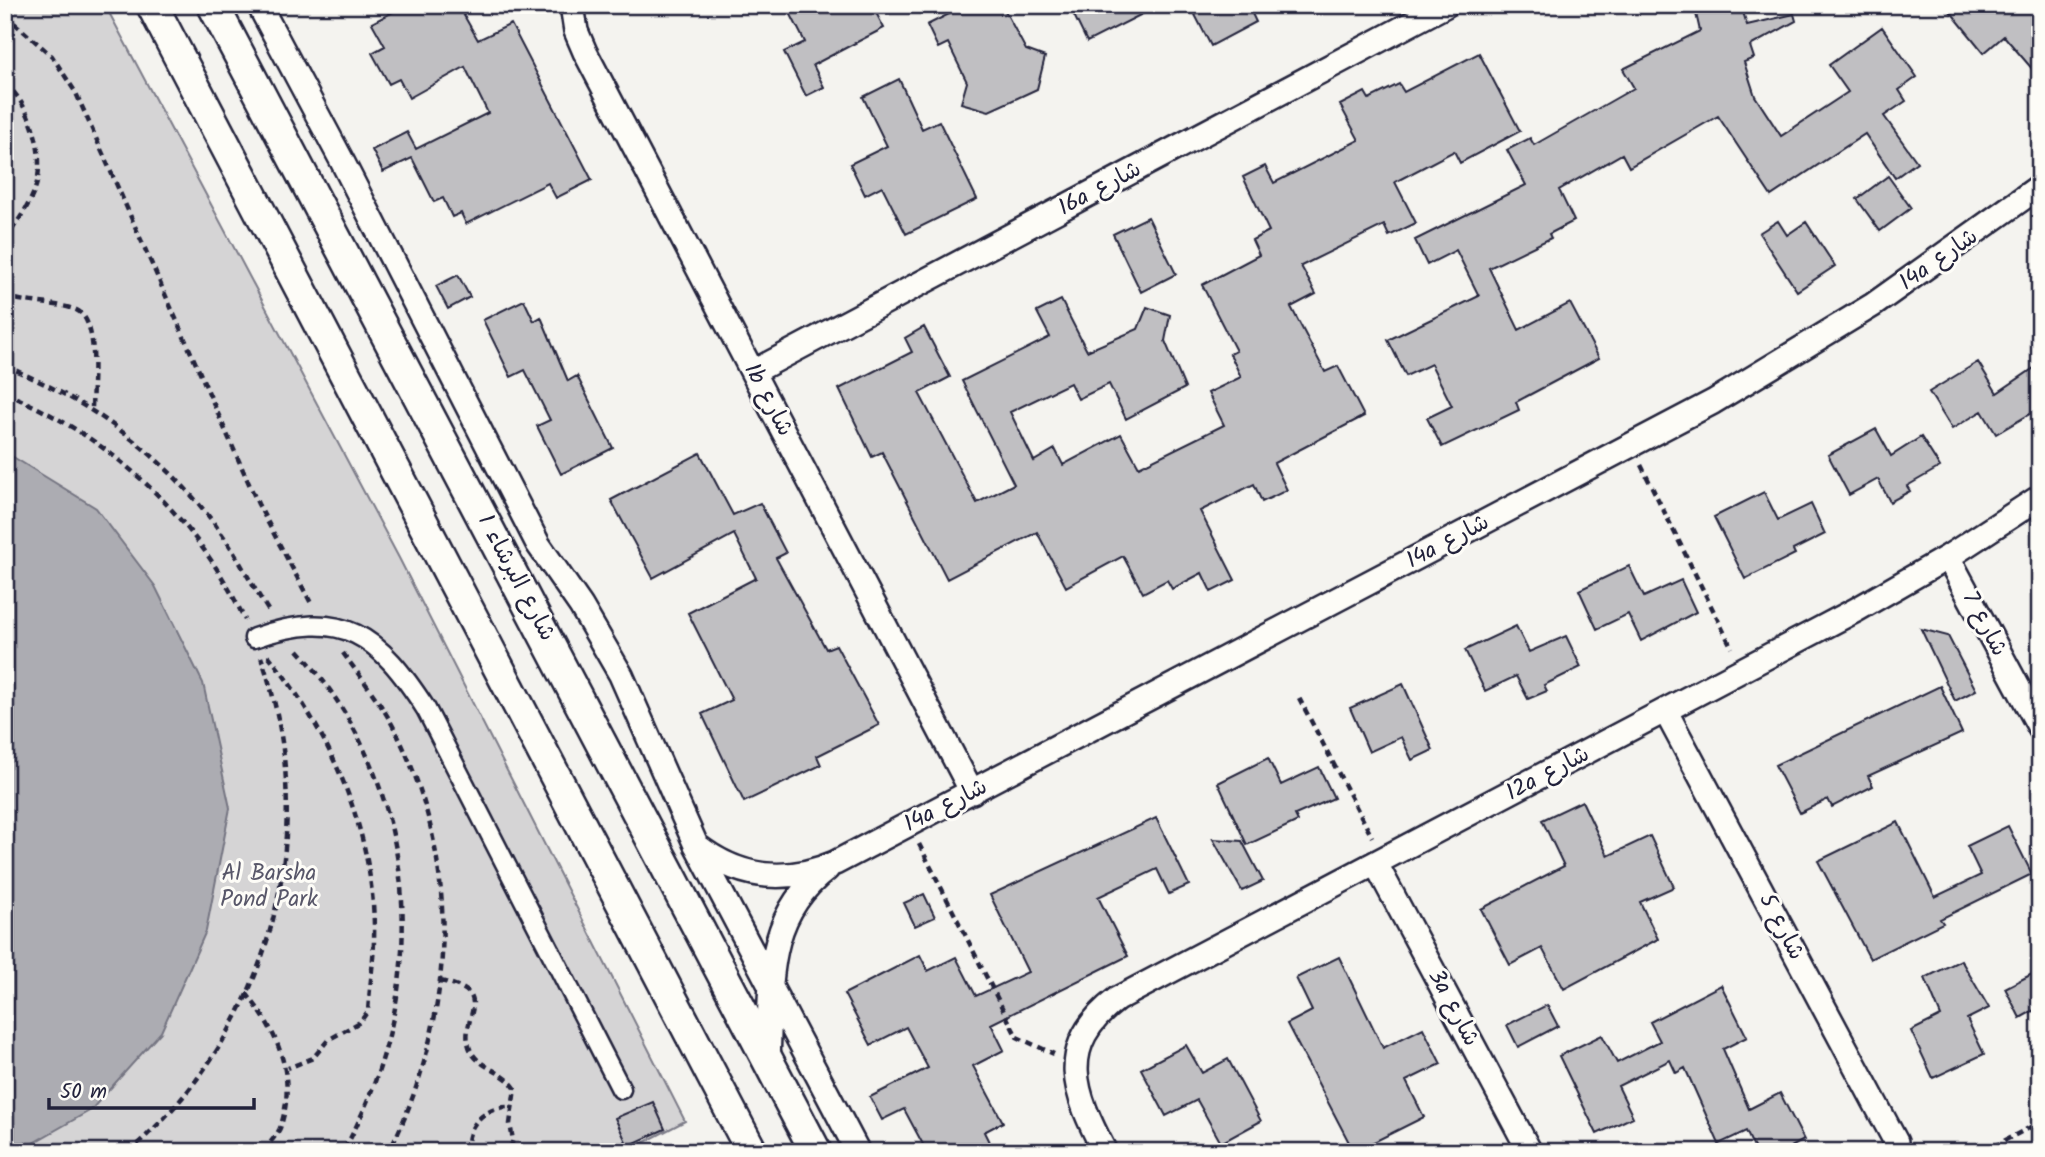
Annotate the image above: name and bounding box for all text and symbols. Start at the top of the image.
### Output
street label: 16a شارع [1052,152,1148,226]
street label: 14a شارع [1892,220,1986,300]
street label: 1b شارع [734,357,802,443]
street label: 14a شارع [1400,505,1496,579]
street label: شارع البرشاء 1 [467,508,565,648]
street label: شارع 7 [1952,585,2016,663]
street label: 12a شارع [1500,737,1596,811]
street label: 14a شارع [898,770,994,842]
park label: Al Barsha Pond Park [220,856,318,918]
street label: شارع 5 [1748,887,1814,967]
street label: 3a شارع [1418,963,1488,1053]
scale bar [49,1066,254,1110]
text: 50 m [60,1076,107,1109]

